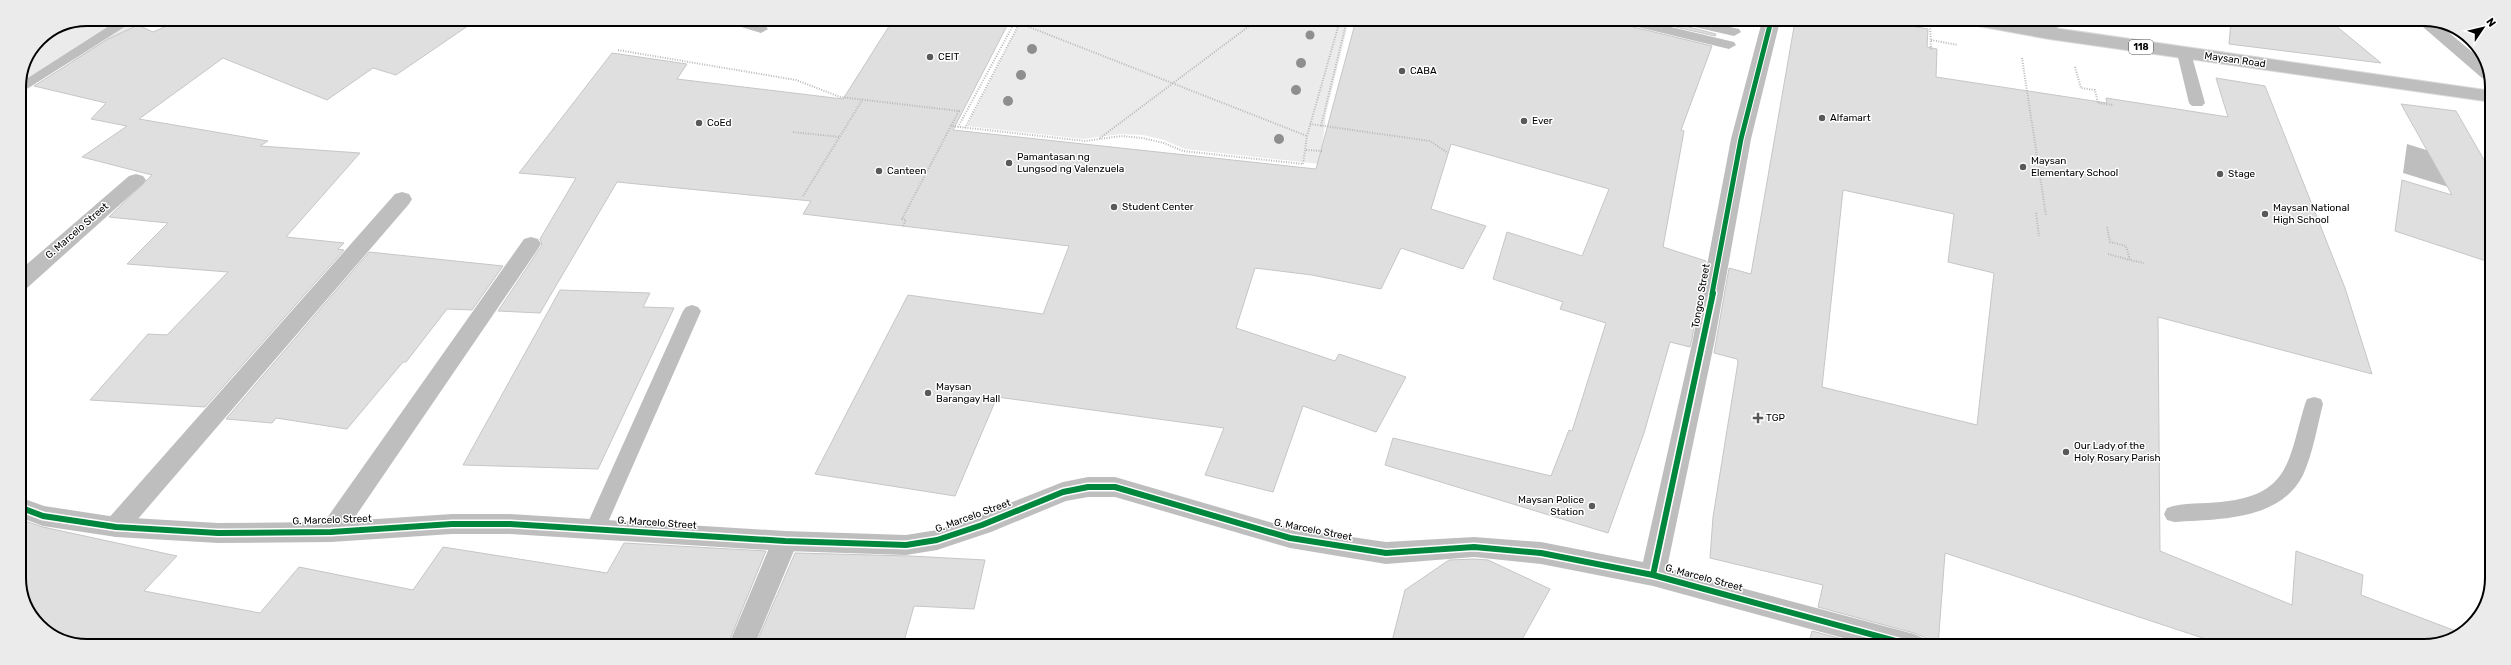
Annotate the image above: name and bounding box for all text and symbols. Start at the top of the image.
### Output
north arrow [2463,8,2503,48]
text: N [2483,16,2498,30]
road number: 118 [2129,40,2153,54]
street label: Maysan Road [2204,50,2266,70]
place label: CEIT [938,51,959,63]
marker: CEIT [925,52,935,62]
place label: CABA [1410,65,1437,77]
marker: CABA [1397,66,1407,76]
place label: Alfamart [1830,112,1871,124]
marker: Alfamart [1817,113,1827,123]
place label: Ever [1532,115,1553,127]
marker: Ever [1519,116,1529,126]
place label: CoEd [707,117,731,129]
marker: CoEd [694,118,704,128]
place label: Pamantasan ng Lungsod ng Valenzuela [1017,151,1124,175]
place label: Maysan Elementary School [2031,155,2118,179]
marker: Pamantasan ng Lungsod ng Valenzuela [1004,158,1014,168]
marker: Maysan Elementary School [2018,162,2028,172]
place label: Canteen [887,165,926,177]
marker: Canteen [874,166,884,176]
place label: Stage [2228,168,2256,180]
marker: Stage [2215,169,2225,179]
street label: G. Marcelo Street [43,200,111,262]
place label: Student Center [1122,201,1194,213]
marker: Student Center [1109,202,1119,212]
place label: Maysan National High School [2273,202,2349,226]
marker: Maysan National High School [2260,209,2270,219]
street label: Tongco Street [1689,263,1713,329]
place label: Maysan Barangay Hall [936,381,1000,405]
marker: Maysan Barangay Hall [923,388,933,398]
place label: TGP [1766,412,1785,424]
marker: TGP [1753,413,1763,423]
place label: Our Lady of the Holy Rosary Parish [2074,440,2161,464]
marker: Our Lady of the Holy Rosary Parish [2061,447,2071,457]
place label: Maysan Police Station [1518,494,1584,518]
street label: G. Marcelo Street [934,497,1012,535]
marker: Maysan Police Station [1587,501,1597,511]
street label: G. Marcelo Street [292,513,372,527]
street label: G. Marcelo Street [617,514,697,532]
street label: G. Marcelo Street [1273,517,1353,543]
street label: G. Marcelo Street [1664,562,1744,594]

